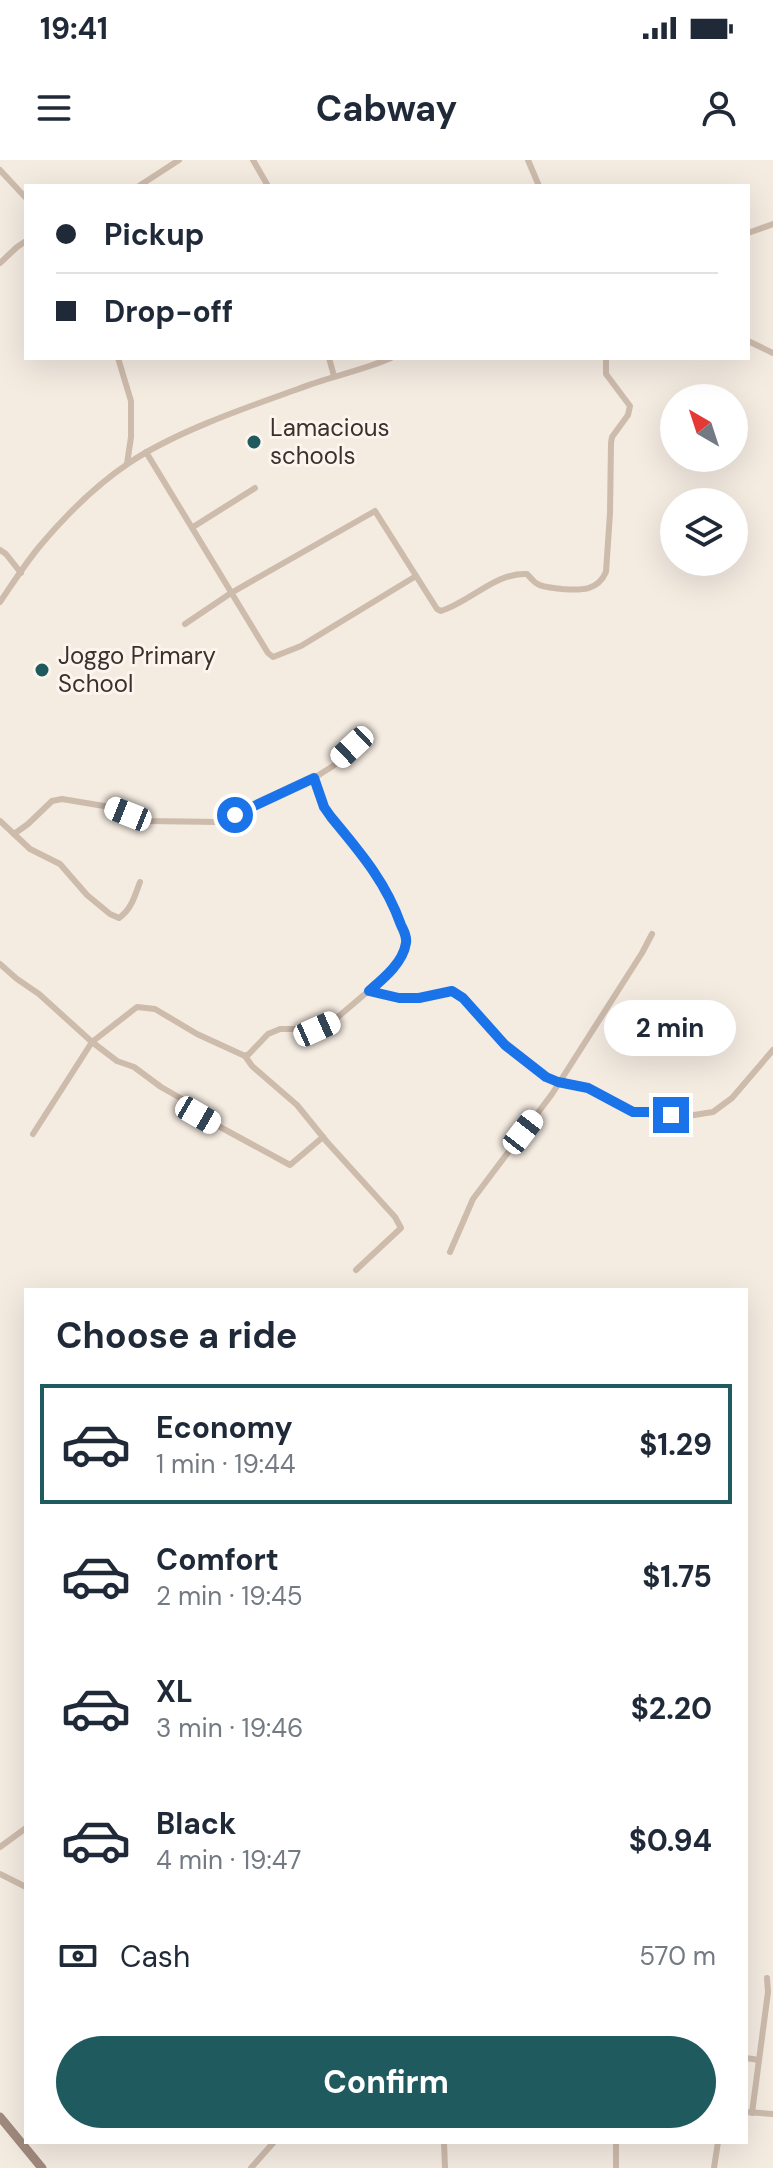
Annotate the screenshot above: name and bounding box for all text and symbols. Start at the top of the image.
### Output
text: 19:41 [40,9,108,48]
text: Cabway [316,85,457,132]
icon: menu [32,86,76,130]
icon: person [697,86,741,130]
text: Pickup [104,215,204,254]
text: Drop-off [104,292,233,331]
north arrow [660,384,748,472]
map controls [660,384,748,576]
place label: Lamacious schools [270,412,390,471]
marker: Lamacious schools [245,433,263,451]
button: layers [660,488,748,576]
place label: Joggo Primary School [58,640,216,699]
marker: Joggo Primary School [33,661,51,679]
car [326,722,378,772]
car [101,794,155,834]
route start [217,797,253,833]
callout: 2 min [605,999,737,1055]
car [290,1008,344,1050]
text: 2 min [636,1011,704,1045]
car [171,1093,225,1137]
route end [653,1097,689,1133]
car [499,1106,547,1158]
text: Choose a ride [56,1312,297,1359]
icon: car [60,1408,132,1480]
text: Economy [156,1408,293,1447]
text: $1.29 [639,1425,712,1464]
text: 1 min · 19:44 [156,1447,296,1481]
icon: car [60,1540,132,1612]
text: Comfort [156,1540,279,1579]
text: $1.75 [642,1557,712,1596]
text: 2 min · 19:45 [156,1579,303,1613]
icon: car [60,1672,132,1744]
text: XL [156,1672,193,1711]
text: $2.20 [631,1689,712,1728]
text: 3 min · 19:46 [156,1711,303,1745]
icon: car [60,1804,132,1876]
text: Black [156,1804,236,1843]
text: $0.94 [629,1821,712,1860]
text: 4 min · 19:47 [156,1843,301,1877]
icon: cash [56,1934,100,1978]
text: Cash [120,1937,190,1976]
text: 570 m [639,1939,716,1973]
button: Confirm [56,2036,716,2128]

